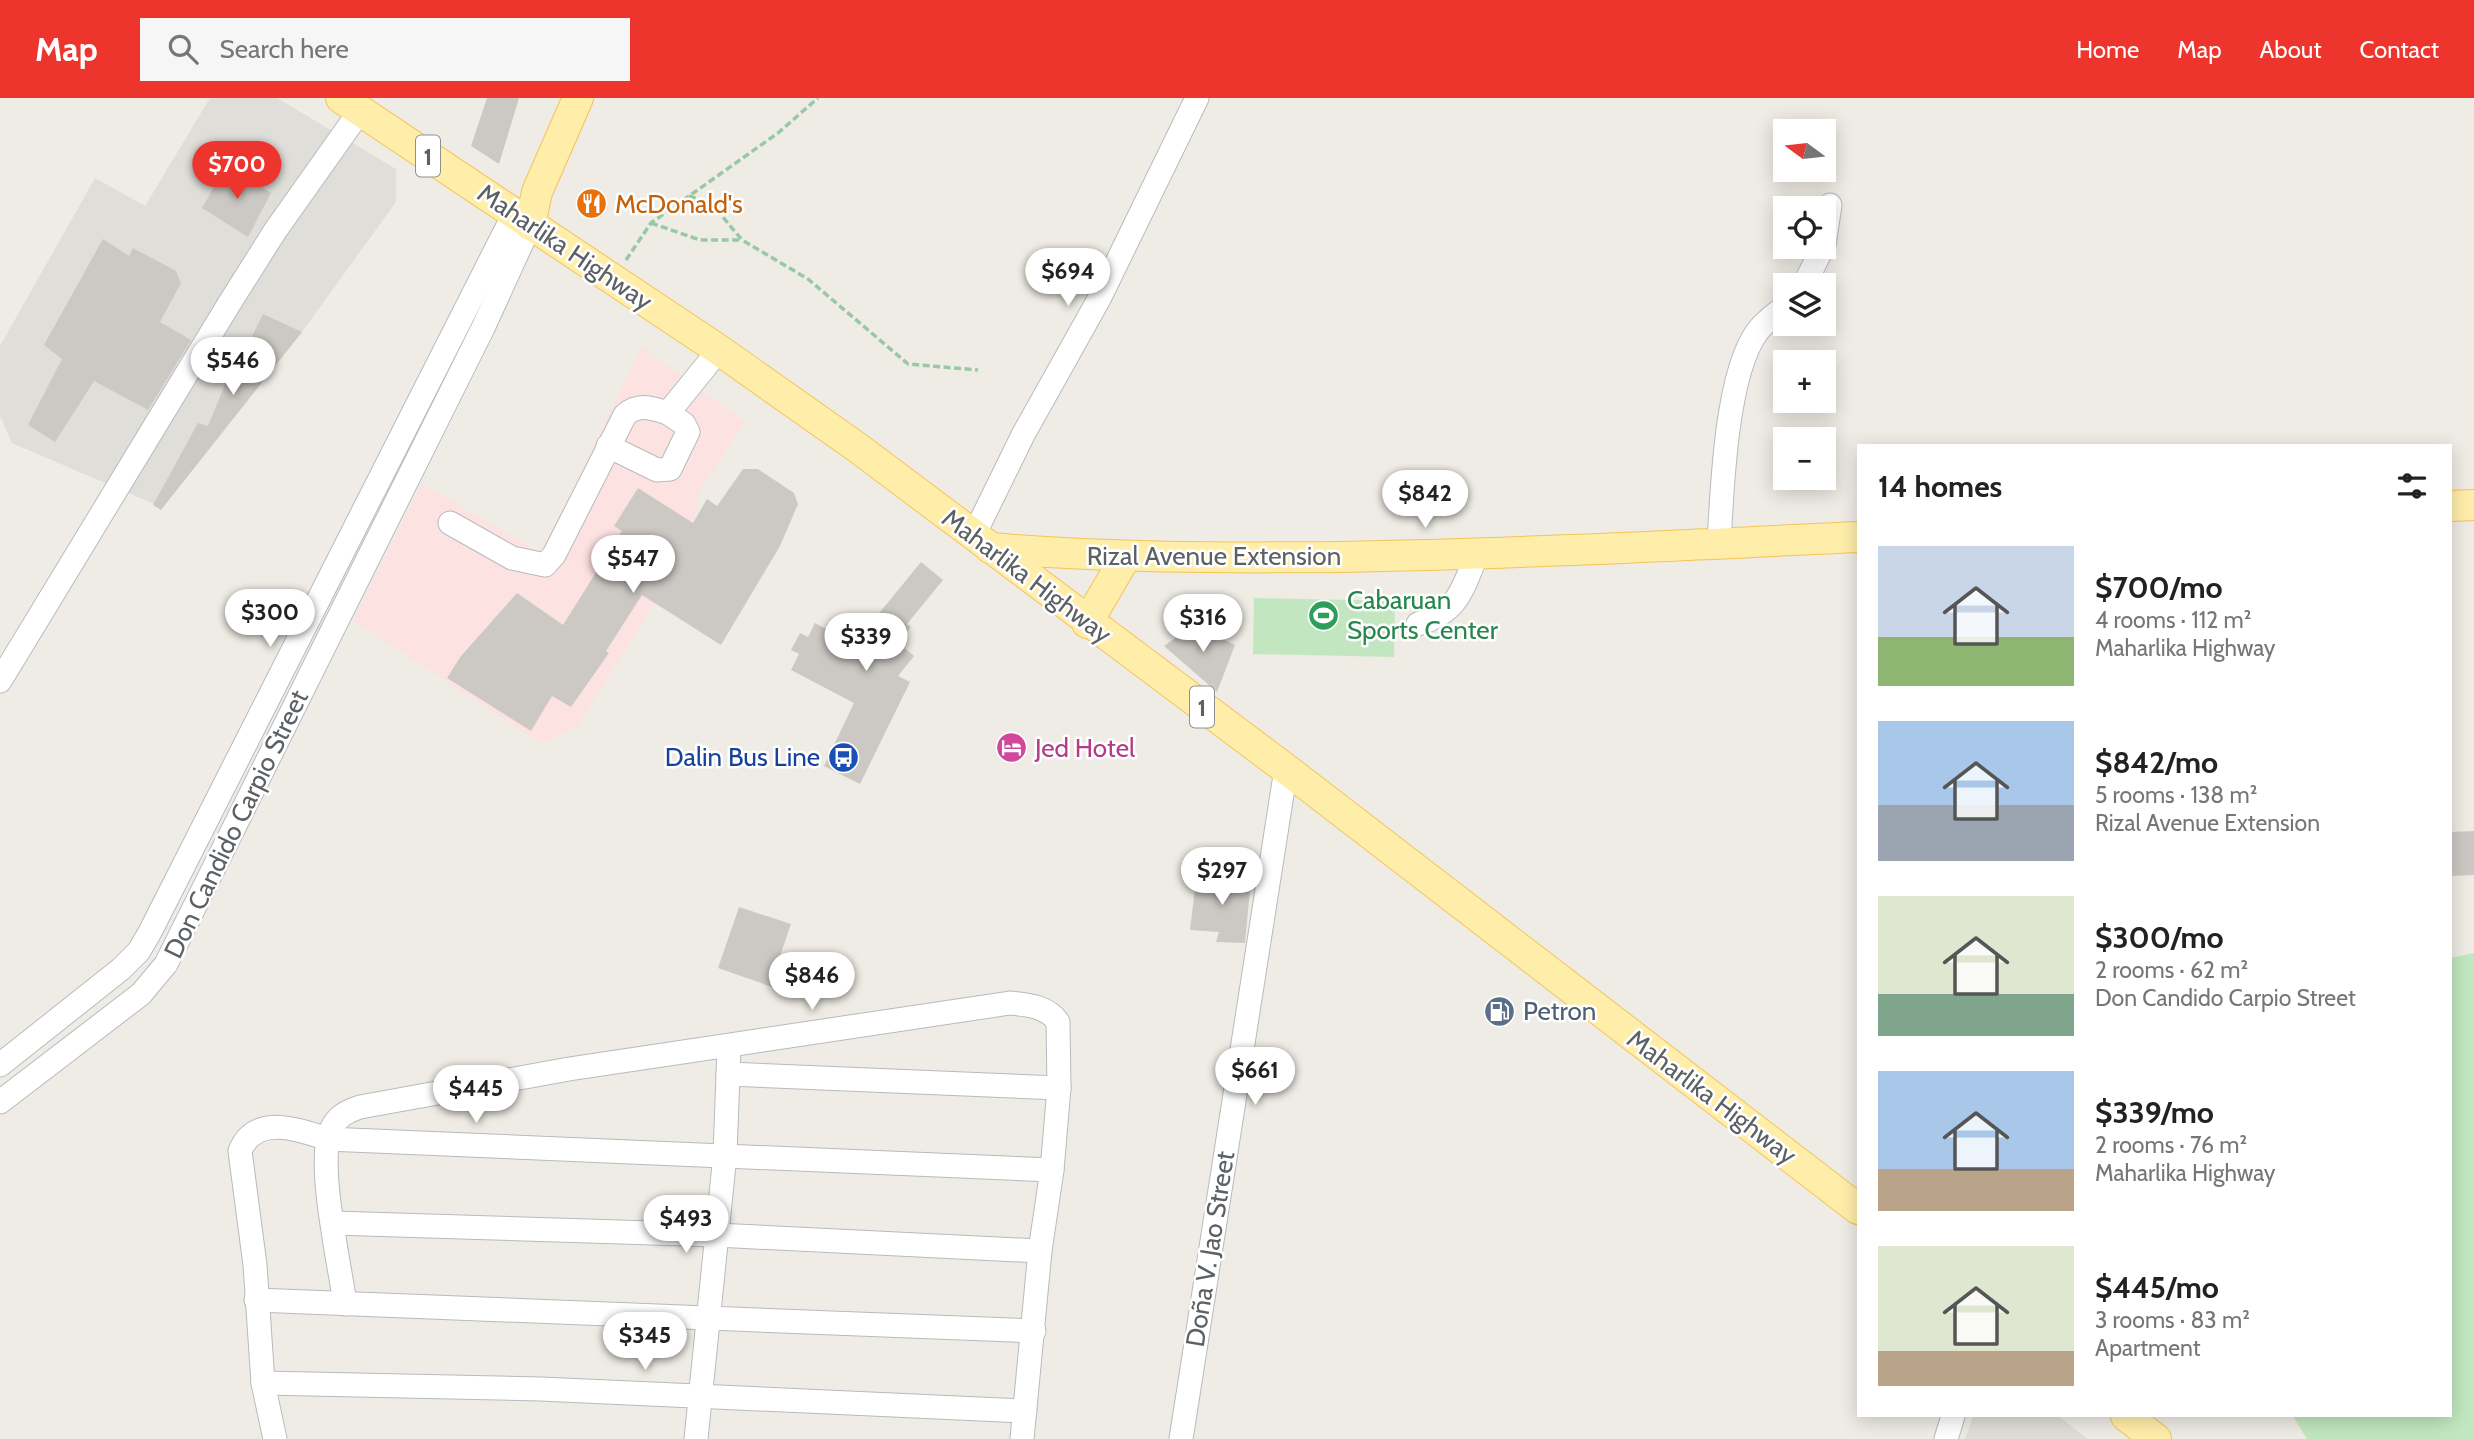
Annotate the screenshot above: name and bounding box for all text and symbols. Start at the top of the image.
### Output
search box [140,18,630,81]
text: Map [35,29,98,69]
icon: search [164,30,202,68]
text: Search here [220,33,349,65]
text: Home [2076,35,2139,64]
text: Map [2177,35,2222,64]
text: About [2260,35,2322,64]
text: Contact [2360,35,2439,64]
north arrow [1773,119,1836,182]
map controls [1773,119,1836,490]
road number: 1 [416,136,440,176]
pin: $700 [196,141,278,201]
text: $700 [208,150,266,178]
street label: Maharlika Highway [471,177,659,317]
restaurant icon: McDonald's [575,187,609,221]
place label: McDonald's [615,188,743,220]
button: locate [1773,196,1836,259]
pin: $694 [1027,248,1109,308]
text: $694 [1041,257,1095,285]
button: layers [1773,273,1836,336]
pin: $546 [192,338,274,397]
text: $546 [207,346,259,374]
button: + [1773,350,1836,413]
button: − [1773,427,1836,490]
icon: filters [2393,467,2431,505]
text: 14 homes [1878,468,2002,505]
pin: $842 [1384,470,1466,530]
text: $842 [1398,479,1452,507]
street label: Maharlika Highway [936,502,1118,650]
pin: $547 [592,536,674,595]
street label: Rizal Avenue Extension [1087,540,1341,572]
text: $547 [607,544,659,572]
text: $700/mo [2095,569,2223,606]
icon: home [1934,574,2018,658]
place label: Cabaruan Sports Center [1347,584,1499,646]
pin: $300 [229,589,311,649]
pin: $316 [1162,594,1244,654]
text: $300 [241,598,299,626]
sports icon: Cabaruan Sports Center [1307,598,1341,632]
text: $316 [1179,603,1227,631]
text: 4 rooms · 112 m² [2095,606,2251,634]
pin: $339 [825,614,907,673]
text: $339 [840,622,892,650]
text: Maharlika Highway [2095,634,2275,662]
street label: Don Candido Carpio Street [157,684,315,963]
road number: 1 [1190,686,1214,728]
hotel icon: Jed Hotel [995,731,1029,765]
place label: Jed Hotel [1034,732,1135,764]
bus stop icon: Dalin Bus Line [826,740,860,774]
place label: Dalin Bus Line [665,741,820,773]
text: $842/mo [2095,744,2218,781]
icon: home [1934,749,2018,833]
text: 5 rooms · 138 m² [2095,781,2257,809]
text: Rizal Avenue Extension [2095,809,2320,837]
pin: $297 [1181,848,1263,907]
text: $297 [1197,856,1247,884]
text: $300/mo [2095,919,2224,956]
icon: home [1934,924,2018,1008]
pin: $846 [771,953,853,1012]
text: 2 rooms · 62 m² [2095,956,2248,984]
text: $846 [785,961,839,989]
text: Don Candido Carpio Street [2095,984,2356,1012]
fuel station icon: Petron [1483,994,1517,1028]
place label: Petron [1523,995,1596,1027]
street label: Maharlika Highway [1621,1023,1803,1171]
pin: $661 [1214,1048,1296,1107]
text: $661 [1231,1056,1279,1084]
pin: $445 [435,1066,517,1125]
text: $445 [449,1074,503,1102]
text: $339/mo [2095,1094,2214,1131]
icon: home [1934,1099,2018,1183]
text: 2 rooms · 76 m² [2095,1131,2247,1159]
street label: Doña V. Jao Street [1179,1149,1241,1349]
text: Maharlika Highway [2095,1159,2275,1187]
pin: $493 [645,1196,727,1255]
text: $493 [660,1204,712,1232]
text: $445/mo [2095,1269,2219,1306]
icon: home [1934,1274,2018,1358]
text: 3 rooms · 83 m² [2095,1306,2250,1334]
pin: $345 [604,1312,686,1372]
text: $345 [619,1321,671,1349]
text: Apartment [2095,1334,2200,1362]

